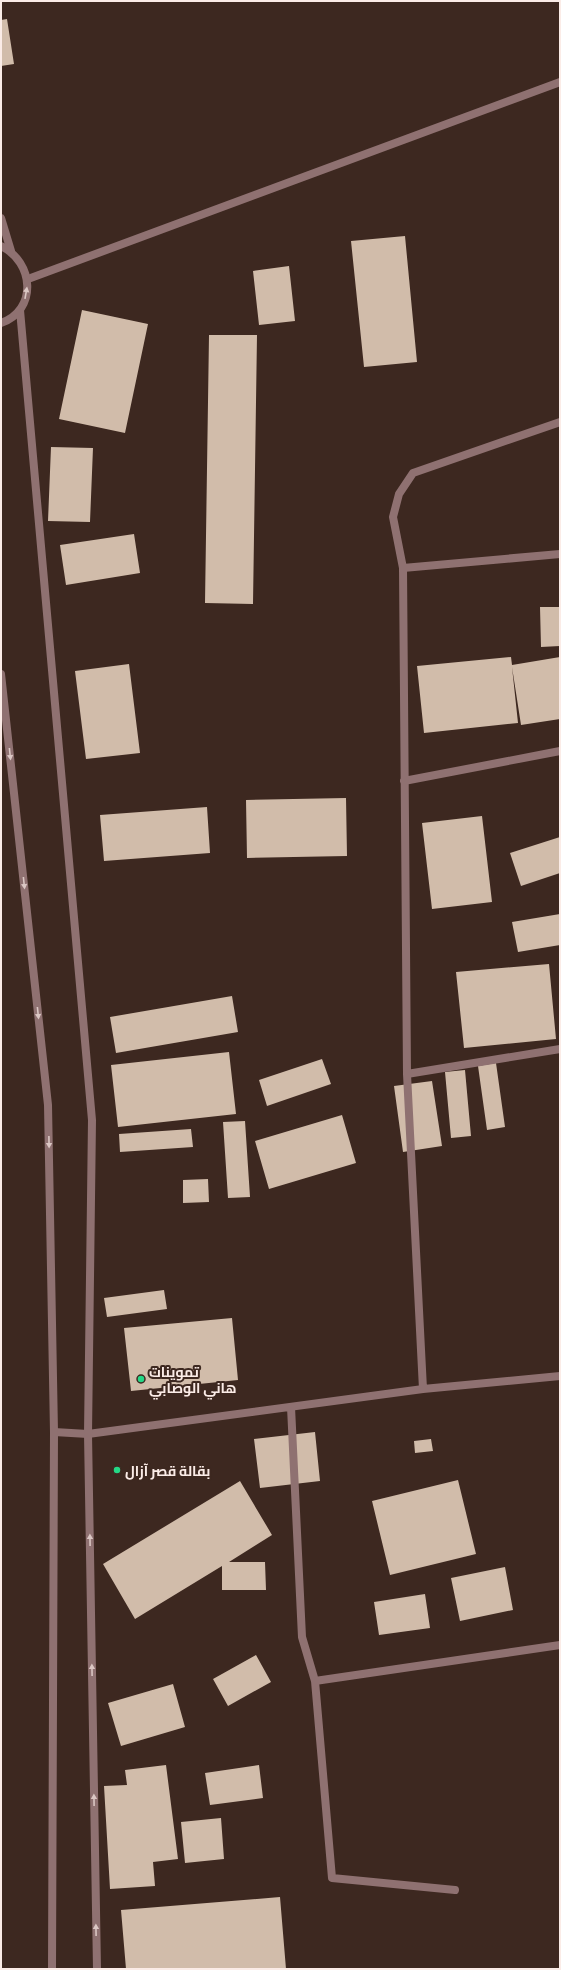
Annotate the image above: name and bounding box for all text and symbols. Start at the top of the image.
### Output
one-way arrow [23,287,29,299]
one-way arrow [7,748,13,760]
one-way arrow [21,877,27,889]
one-way arrow [35,1007,42,1019]
one-way arrow [46,1136,52,1149]
place label: تموينات هاني الوصابي [149,1363,237,1400]
marker: تموينات هاني الوصابي [136,1374,146,1384]
place label: بقالة قصر آزال [125,1462,210,1480]
marker: بقالة قصر آزال [112,1465,122,1475]
one-way arrow [87,1533,93,1546]
one-way arrow [89,1663,95,1676]
one-way arrow [91,1793,97,1806]
one-way arrow [93,1923,99,1936]

